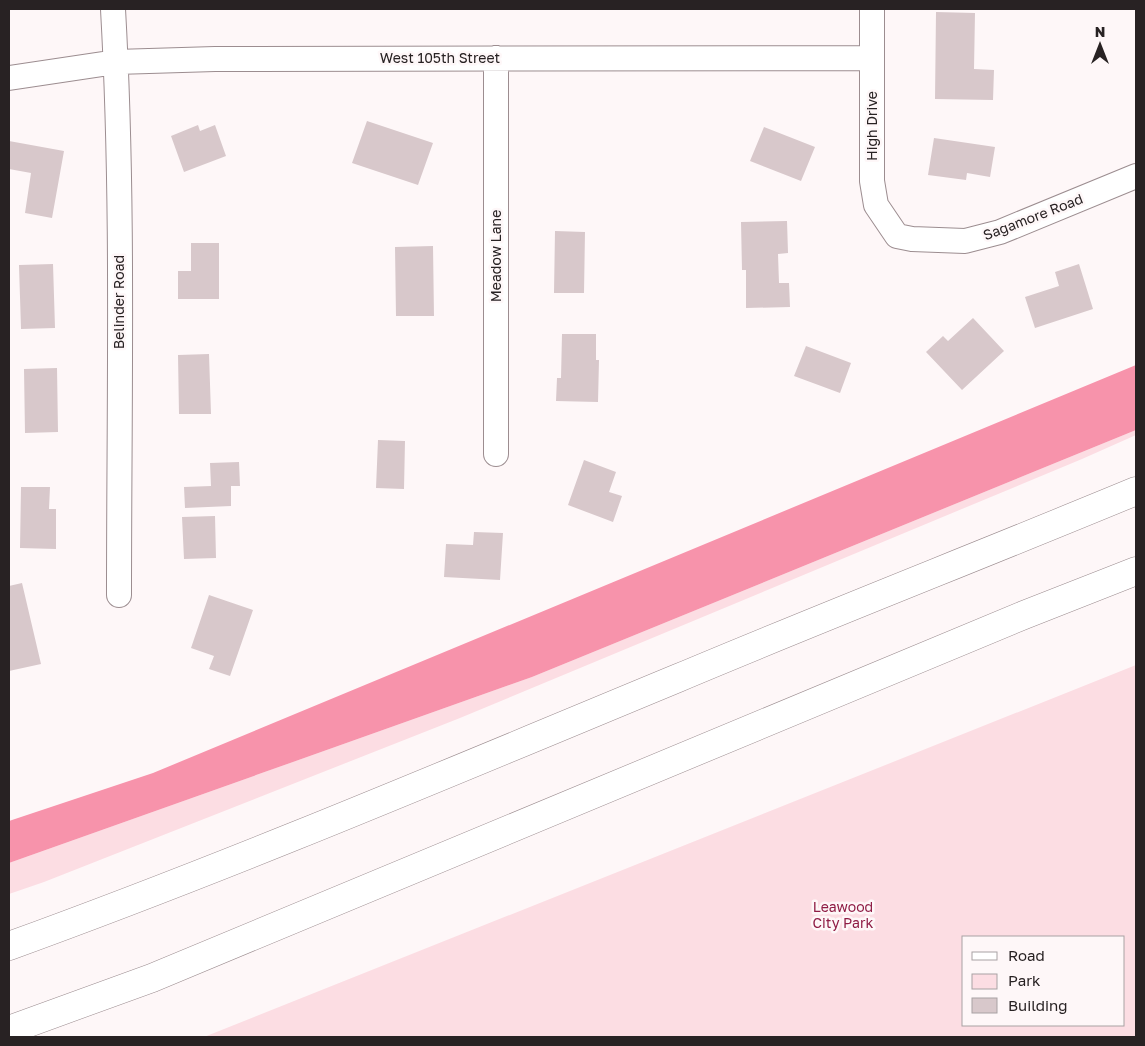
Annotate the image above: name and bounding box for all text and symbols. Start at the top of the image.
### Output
north arrow [1075,20,1125,70]
text: N [1095,23,1105,40]
street label: West 105th Street [380,49,500,66]
street label: High Drive [863,91,880,161]
street label: Sagamore Road [981,190,1085,243]
street label: Meadow Lane [487,210,504,302]
street label: Belinder Road [110,255,127,349]
park label: Leawood City Park [813,898,873,931]
legend [962,936,1125,1026]
text: Road [1008,946,1045,964]
text: Park [1008,971,1041,989]
text: Building [1008,996,1068,1014]

